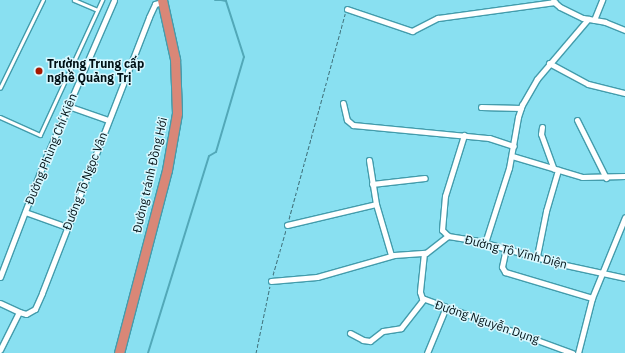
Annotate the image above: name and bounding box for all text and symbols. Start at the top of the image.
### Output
place label: Trường Trung cấp nghề Quảng Trị [47,57,144,85]
marker: Trường Trung cấp nghề Quảng Trị [34,66,44,76]
street label: Đường Phùng Chí Kiên [22,91,80,207]
street label: Đường tránh Đồng Hới [130,116,170,234]
street label: Đường Tô Ngọc Vân [60,130,110,232]
street label: Đường Tô Vĩnh Diện [463,232,569,272]
street label: Đường Nguyễn Dụng [433,297,541,347]

